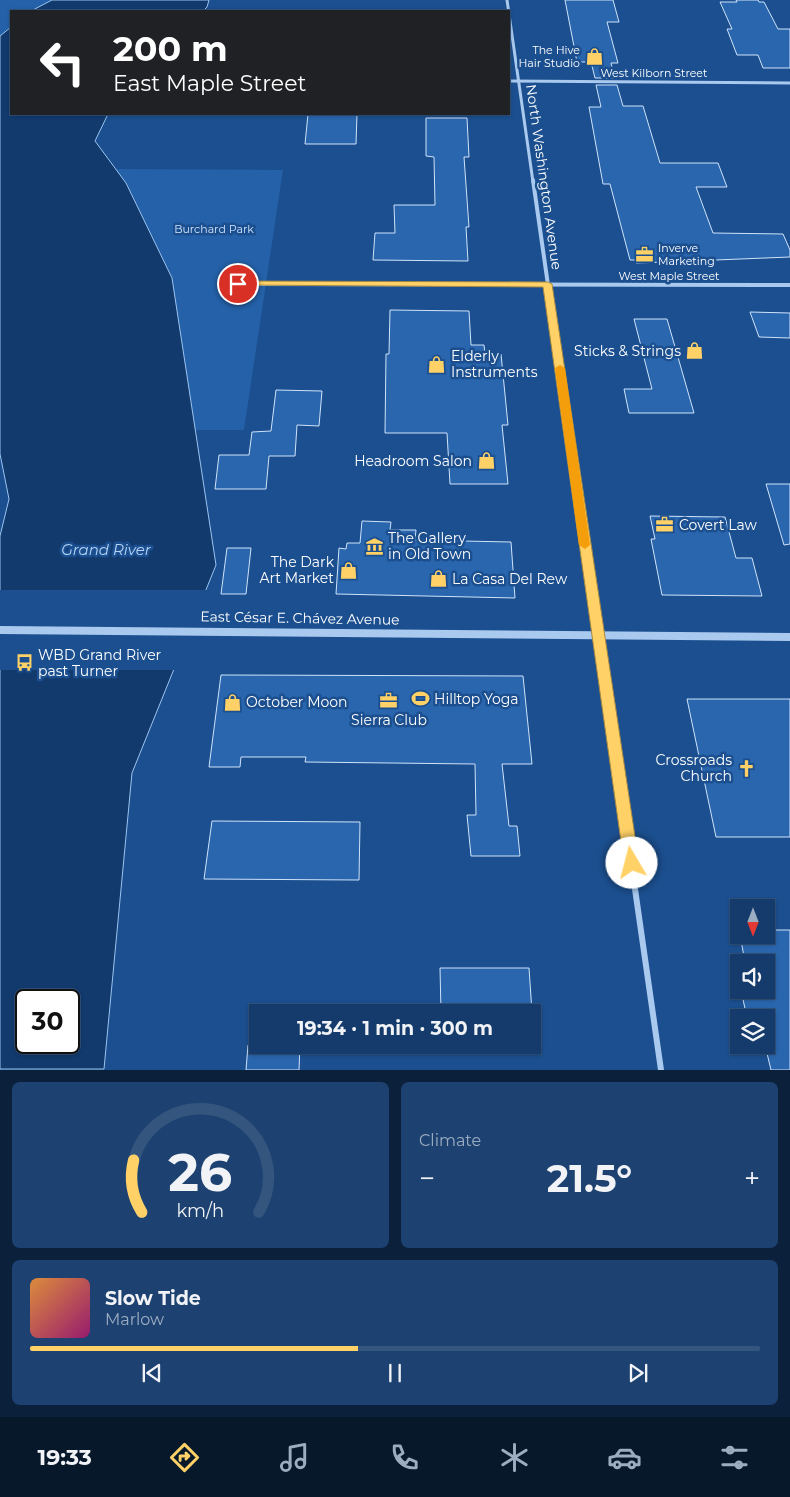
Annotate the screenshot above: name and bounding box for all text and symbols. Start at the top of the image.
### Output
text: 200 m [113,27,228,70]
icon: left [30,30,95,95]
place label: The Hive Hair Studio [518,43,580,70]
shop icon: The Hive Hair Studio [584,46,604,66]
street label: West Kilborn Street [601,66,708,80]
text: East Maple Street [113,70,306,97]
street label: North Washington Avenue [522,83,566,271]
park label: Burchard Park [174,222,254,236]
place label: Inverve Marketing [658,241,715,268]
office icon: Inverve Marketing [634,244,654,264]
pin [217,263,259,305]
street label: West Maple Street [618,269,720,283]
icon: arrive [224,270,252,298]
shop icon: Sticks & Strings [685,341,705,361]
place label: Sticks & Strings [574,342,681,360]
place label: Elderly Instruments [451,347,538,381]
shop icon: Elderly Instruments [427,354,447,374]
shop icon: Headroom Salon [476,451,496,471]
place label: Headroom Salon [354,452,472,470]
office icon: Covert Law [655,515,675,535]
place label: Covert Law [679,516,758,534]
place label: The Gallery in Old Town [388,529,471,563]
museum icon: The Gallery in Old Town [364,536,384,556]
water label: Grand River [61,540,152,559]
place label: The Dark Art Market [259,553,335,587]
shop icon: The Dark Art Market [338,560,358,580]
shop icon: La Casa Del Rew [428,569,448,589]
place label: La Casa Del Rew [452,570,568,588]
street label: East César E. Chávez Avenue [200,607,400,629]
place label: WBD Grand River past Turner [38,646,162,680]
bus stop icon: WBD Grand River past Turner [14,653,34,673]
sports icon: Hilltop Yoga [410,689,430,709]
office icon: Sierra Club [379,690,399,710]
place label: Hilltop Yoga [434,690,519,708]
shop icon: October Moon [222,692,242,712]
place label: October Moon [246,693,348,711]
place label: Sierra Club [351,711,427,729]
place label: Crossroads Church [655,751,732,785]
church icon: Crossroads Church [736,758,756,778]
position arrow [605,836,657,888]
north arrow [730,899,775,944]
map controls [730,899,775,1054]
button: sound [730,954,775,999]
speed limit sign: 30 [15,989,80,1054]
button: layers [730,1009,775,1054]
text: 19:34 · 1 min · 300 m [297,1017,493,1040]
text: Climate [419,1131,481,1150]
text: 26 [169,1141,232,1204]
text: 21.5° [547,1155,632,1202]
text: − [419,1161,435,1195]
text: + [744,1161,760,1195]
text: km/h [177,1200,224,1221]
text: Slow Tide [105,1287,201,1310]
text: Marlow [105,1310,164,1329]
icon: previous [138,1359,166,1387]
icon: pause [381,1359,409,1387]
icon: next [624,1359,652,1387]
icon: directions [167,1440,202,1475]
icon: music [277,1440,312,1475]
icon: phone [387,1440,422,1475]
icon: climate [497,1440,532,1475]
icon: car [607,1440,642,1475]
icon: filters [717,1440,752,1475]
text: 19:33 [38,1444,92,1471]

